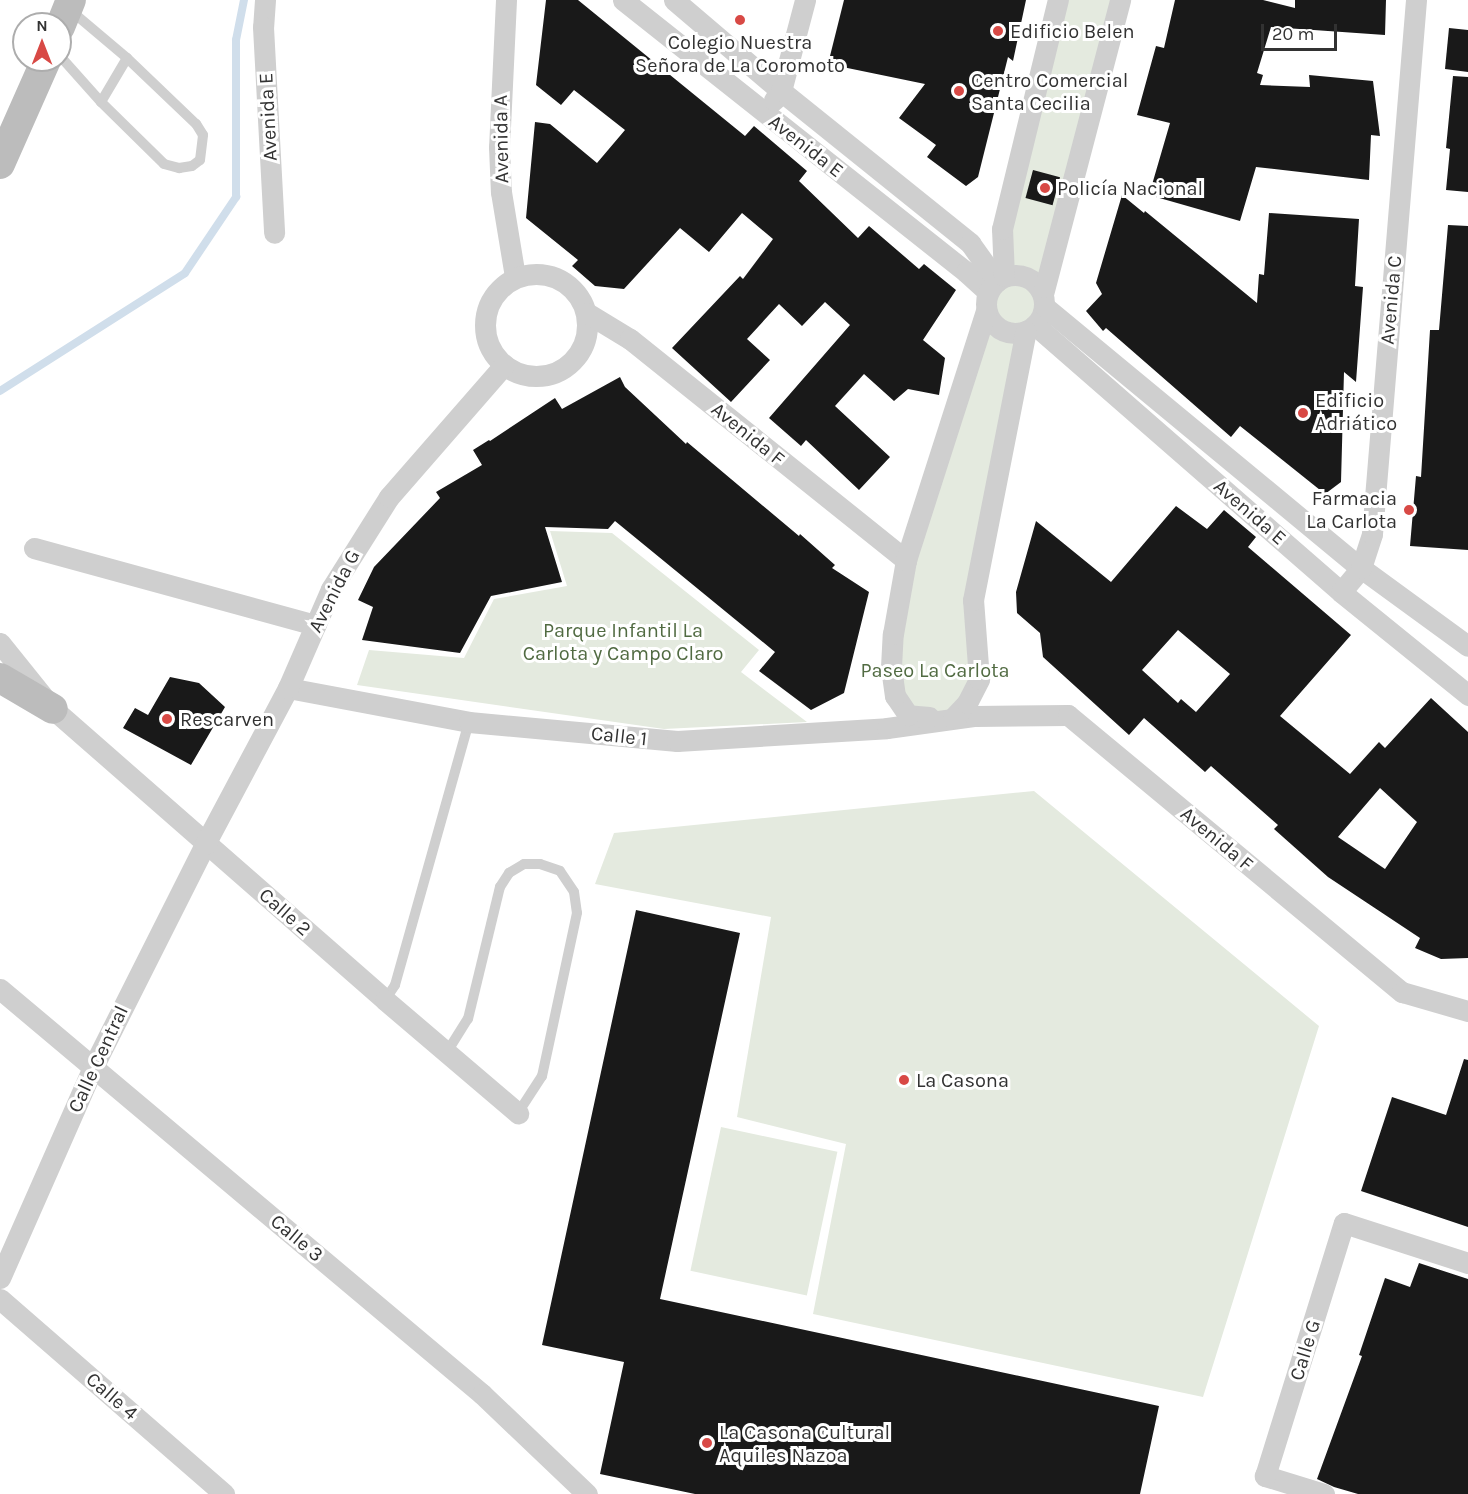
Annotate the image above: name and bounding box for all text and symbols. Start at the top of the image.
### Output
north arrow [12,12,72,72]
scale bar [1264,12,1340,50]
marker: Colegio Nuestra Señora de La Coromoto [733,13,747,27]
text: N [36,16,48,35]
place label: Edificio Belen [1010,19,1134,43]
text: 20 m [1272,23,1314,45]
marker: Edificio Belen [991,24,1005,38]
place label: Colegio Nuestra Señora de La Coromoto [635,30,845,77]
place label: Centro Comercial Santa Cecilia [971,68,1128,115]
street label: Avenida E [254,72,282,162]
marker: Centro Comercial Santa Cecilia [952,84,966,98]
street label: Avenida A [488,95,514,183]
street label: Avenida E [764,109,848,183]
place label: Policía Nacional [1057,176,1203,200]
marker: Policía Nacional [1038,181,1052,195]
street label: Avenida C [1375,254,1407,346]
place label: Edificio Adriático [1315,389,1397,436]
street label: Avenida F [706,397,790,471]
marker: Edificio Adriático [1296,406,1310,420]
street label: Avenida E [1209,474,1291,550]
place label: Farmacia La Carlota [1306,486,1397,533]
marker: Farmacia La Carlota [1402,503,1416,517]
street label: Avenida G [303,546,365,636]
park label: Parque Infantil La Carlota y Campo Claro [523,619,723,666]
park label: Paseo La Carlota [860,658,1010,682]
place label: Rescarven [180,707,274,731]
marker: Rescarven [158,710,176,728]
street label: Calle 1 [590,721,648,751]
street label: Avenida F [1176,802,1258,876]
street label: Calle 2 [254,883,316,941]
street label: Calle Central [63,1002,133,1116]
place label: La Casona [916,1068,1009,1092]
marker: La Casona [897,1073,911,1087]
street label: Calle 3 [266,1209,328,1267]
street label: Calle G [1284,1317,1326,1383]
street label: Calle 4 [81,1367,143,1425]
place label: La Casona Cultural Aquiles Nazoa [719,1420,890,1467]
marker: La Casona Cultural Aquiles Nazoa [700,1436,714,1450]

